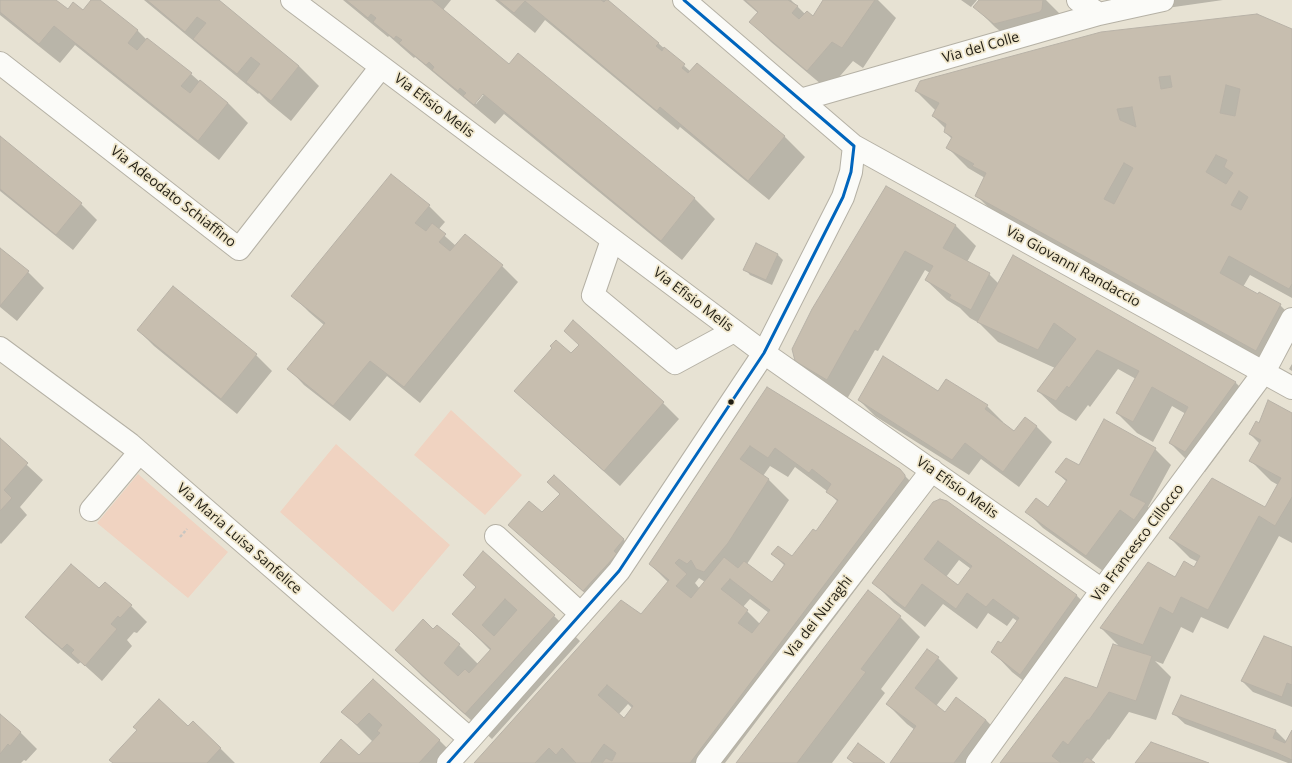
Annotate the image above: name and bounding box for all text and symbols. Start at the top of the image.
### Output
street label: Via del Colle [941,29,1021,67]
street label: Via Efisio Melis [391,70,477,142]
street label: Via Adeodato Schiaffino [107,143,239,251]
street label: Via Giovanni Randaccio [1003,223,1143,311]
street label: Via Efisio Melis [650,264,736,336]
unlabelled marker [726,397,736,407]
street label: Via Efisio Melis [913,454,1001,522]
street label: Via Maria Luisa Sanfelice [173,480,305,598]
street label: Via Francesco Cillocco [1088,481,1188,605]
street label: Via dei Nuraghi [782,573,856,661]

